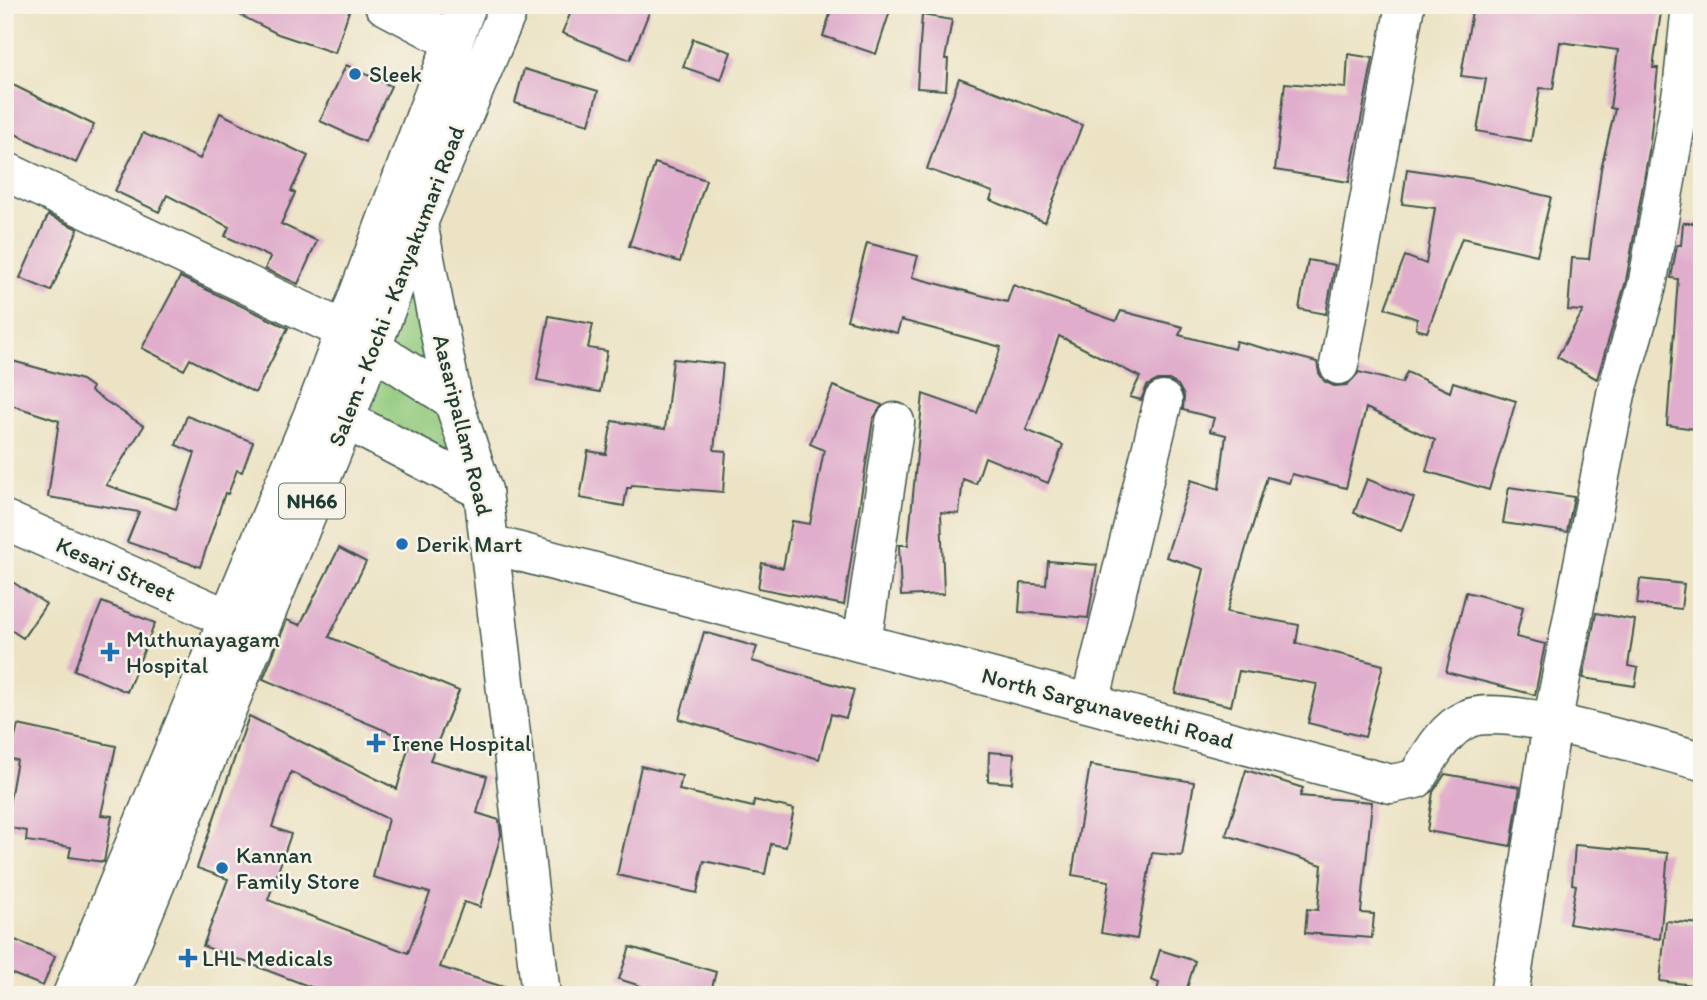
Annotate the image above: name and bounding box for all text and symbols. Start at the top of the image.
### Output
place label: Sleek [369,60,422,88]
marker: Sleek [347,66,363,82]
street label: Salem - Kochi - Kanyakumari Road [322,121,470,450]
street label: Aasaripallam Road [427,331,499,519]
road number: NH66 [279,484,345,518]
street label: Kesari Street [52,530,181,608]
place label: Derik Mart [416,530,522,558]
marker: Derik Mart [394,536,410,552]
place label: Muthunayagam Hospital [126,625,280,679]
marker: Muthunayagam Hospital [100,642,120,662]
street label: North Sargunaveethi Road [979,661,1237,755]
place label: Irene Hospital [392,729,532,757]
marker: Irene Hospital [366,733,386,753]
place label: Kannan Family Store [236,841,360,895]
marker: Kannan Family Store [214,860,230,876]
place label: LHL Medicals [202,944,333,972]
marker: LHL Medicals [180,950,196,966]

